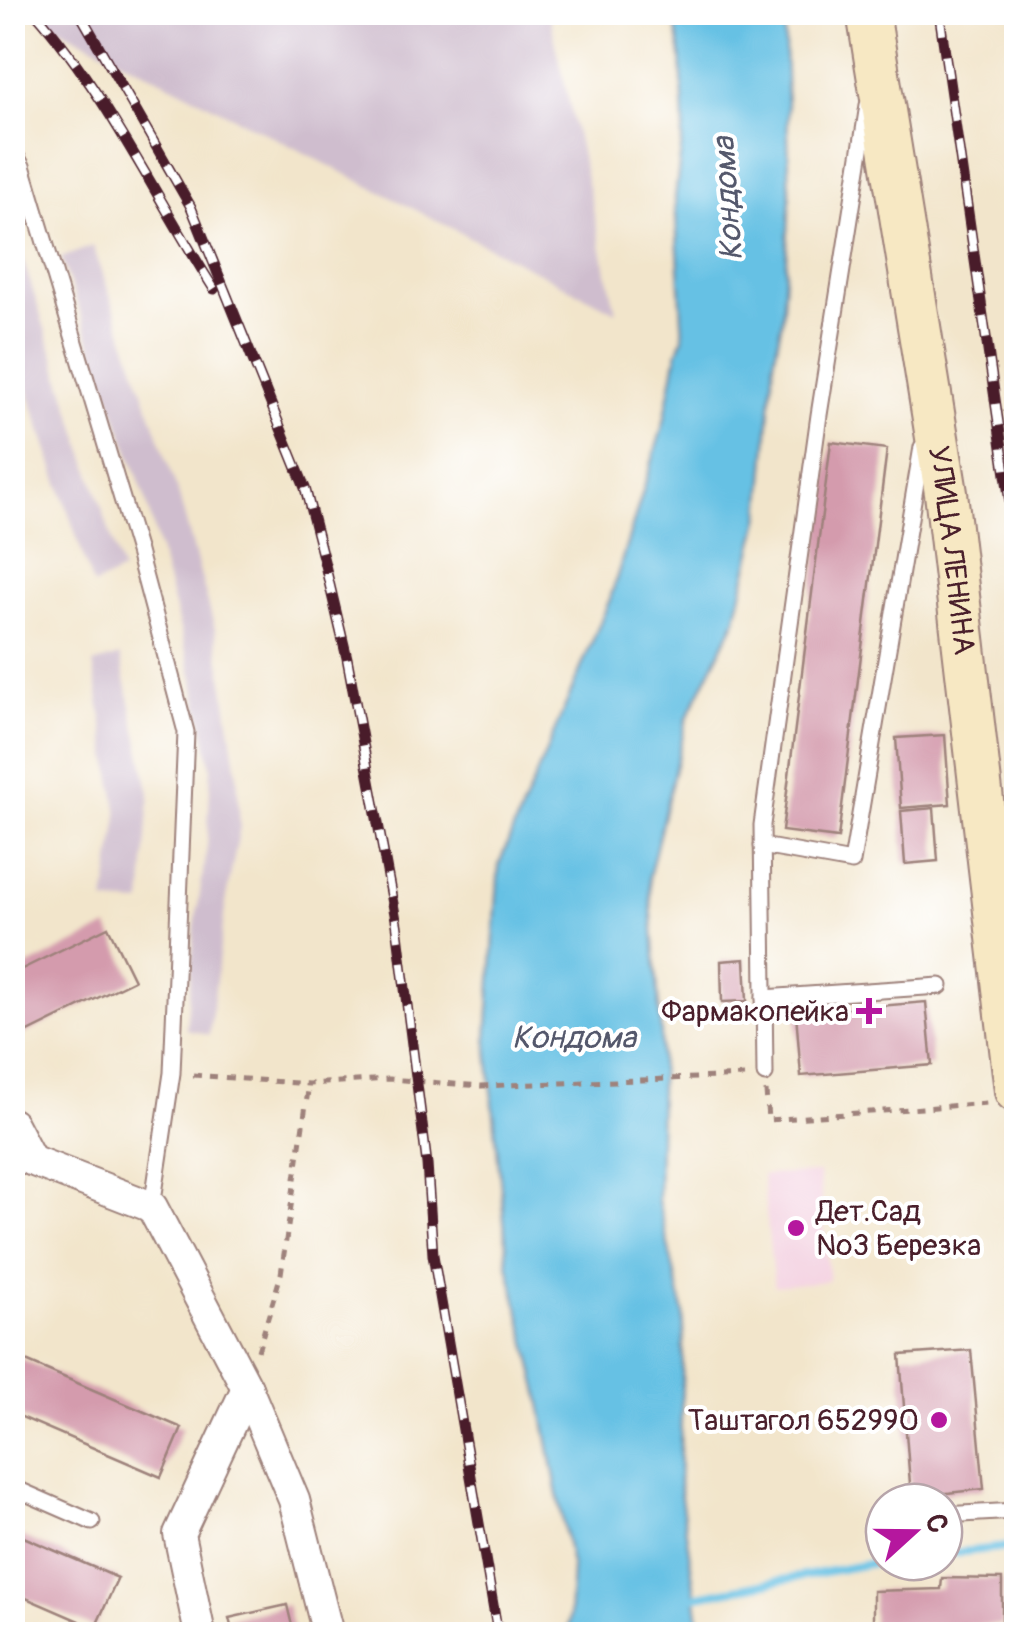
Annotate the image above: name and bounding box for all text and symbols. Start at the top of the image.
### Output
water label: Кондома [704,134,752,262]
street label: УЛИЦА ЛЕНИНА [920,443,983,657]
place label: Фармакопейка [662,993,849,1030]
marker: Фармакопейка [858,1000,880,1022]
water label: Кондома [512,1018,638,1058]
place label: Дет.Сад №3 Березка [815,1193,981,1264]
marker: Дет.Сад №3 Березка [785,1217,807,1239]
place label: Таштагол 652990 [688,1402,919,1439]
marker: Таштагол 652990 [928,1409,950,1431]
north arrow [864,1482,964,1582]
text: С [917,1509,955,1538]

